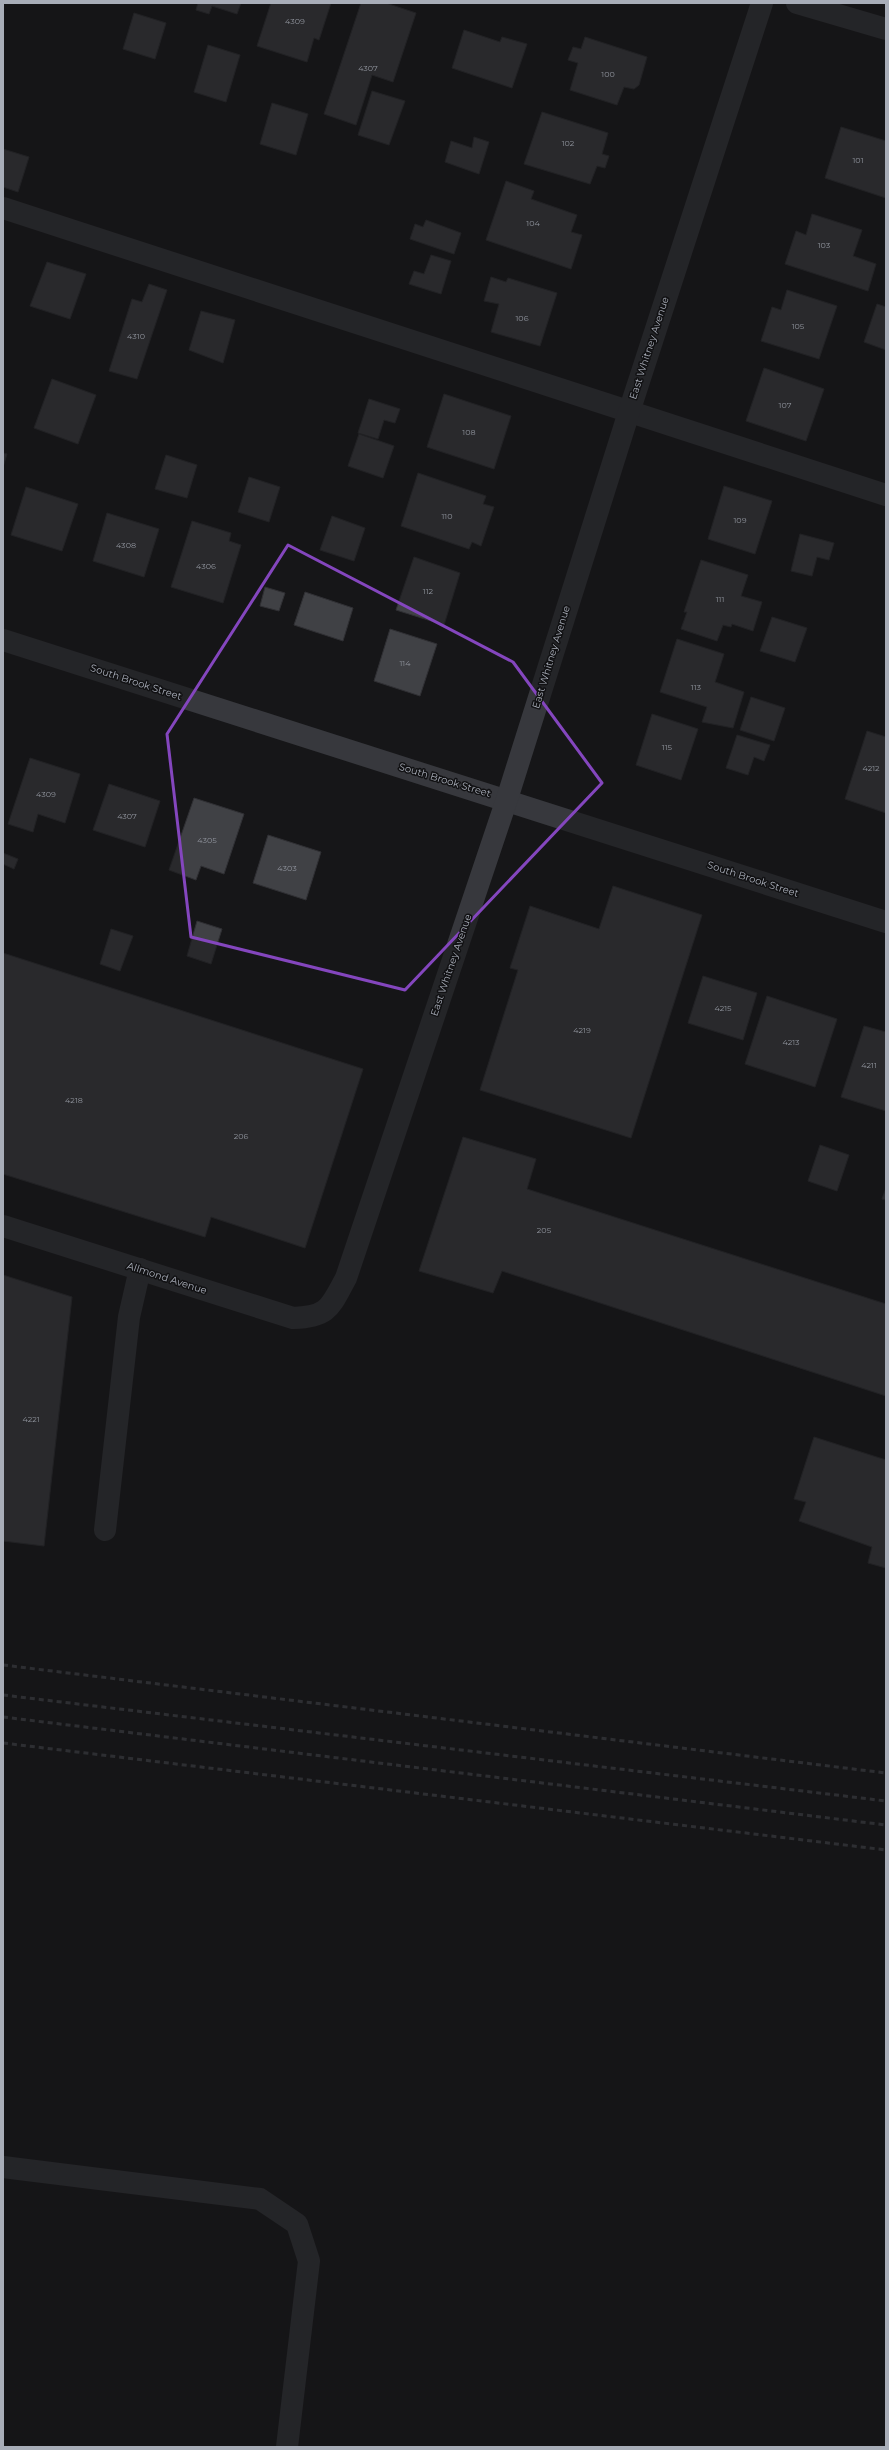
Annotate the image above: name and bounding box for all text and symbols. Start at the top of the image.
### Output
house number: 4309 [285,16,305,26]
house number: 4307 [358,63,378,73]
house number: 100 [601,69,615,79]
house number: 102 [562,138,575,148]
house number: 101 [852,155,864,165]
house number: 104 [526,218,540,228]
house number: 103 [818,240,831,250]
street label: East Whitney Avenue [626,295,672,401]
house number: 106 [515,313,529,323]
house number: 105 [792,321,805,331]
house number: 4310 [127,331,145,341]
house number: 107 [779,400,792,410]
house number: 108 [462,427,476,437]
house number: 110 [441,511,453,521]
house number: 109 [733,515,747,525]
house number: 4308 [116,540,136,550]
house number: 4306 [196,561,216,571]
house number: 112 [423,586,434,596]
house number: 111 [716,594,724,604]
street label: East Whitney Avenue [529,604,573,710]
house number: 114 [399,658,411,668]
street label: South Brook Street [89,661,183,703]
house number: 113 [691,682,702,692]
house number: 115 [662,742,673,752]
street label: South Brook Street [397,760,493,800]
house number: 4212 [862,763,880,773]
house number: 4309 [36,789,56,799]
house number: 4307 [117,811,137,821]
house number: 4305 [197,835,217,845]
street label: South Brook Street [706,858,800,900]
house number: 4303 [277,863,297,873]
street label: East Whitney Avenue [427,912,475,1018]
house number: 4215 [714,1003,732,1013]
house number: 4219 [573,1025,591,1035]
house number: 4213 [782,1037,800,1047]
house number: 4211 [861,1060,877,1070]
house number: 4218 [65,1095,83,1105]
house number: 206 [234,1131,248,1141]
house number: 205 [537,1225,552,1235]
street label: Allmond Avenue [125,1259,209,1297]
house number: 4221 [22,1414,40,1424]

